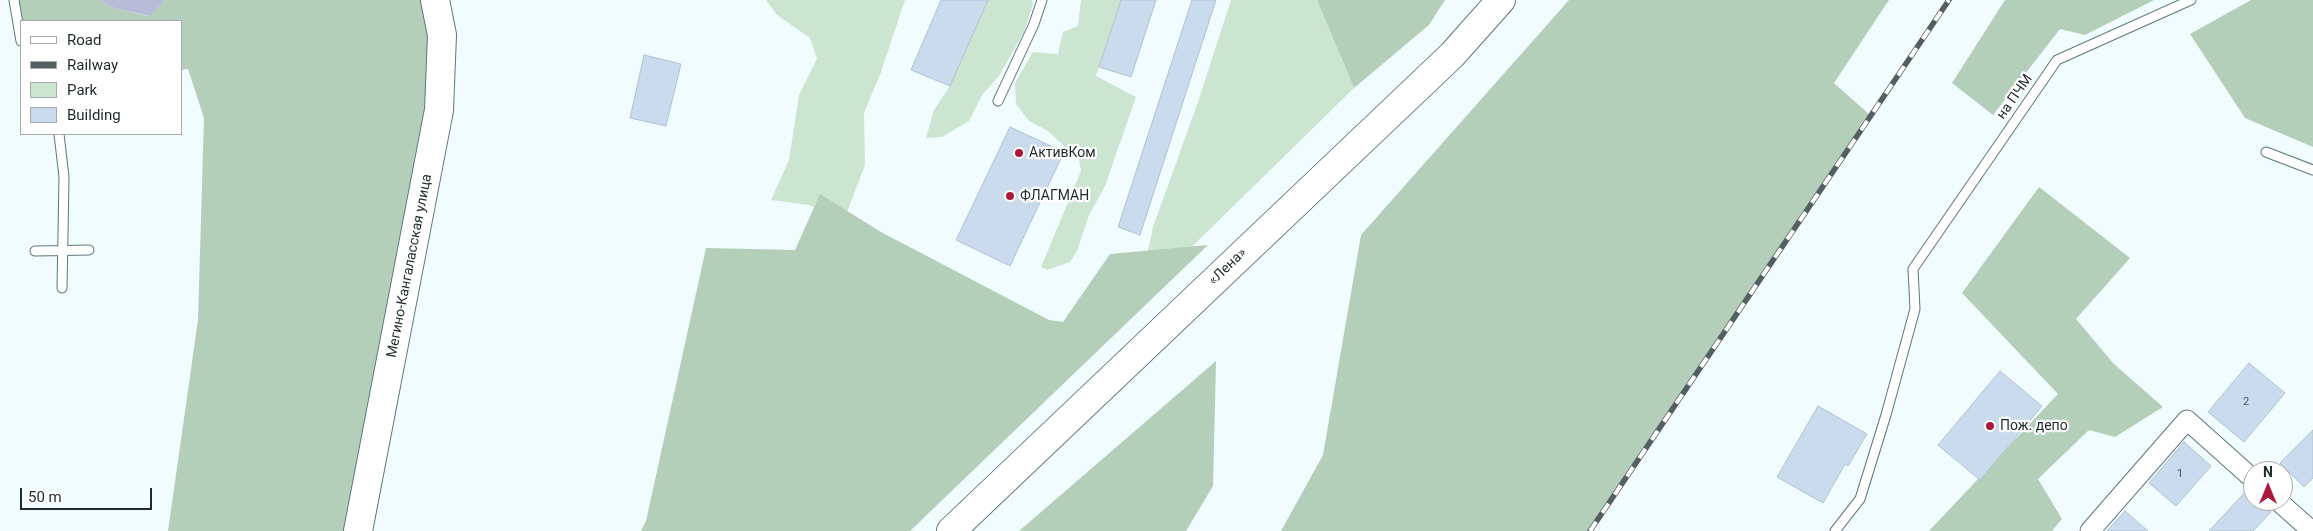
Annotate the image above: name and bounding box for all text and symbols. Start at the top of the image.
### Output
legend [20,20,182,135]
text: Road [67,31,101,49]
text: Railway [67,56,118,74]
street label: на ПЧМ [1994,71,2036,123]
text: Park [67,81,97,99]
text: Building [67,106,121,124]
place label: АктивКом [1029,145,1096,161]
marker: АктивКом [1013,147,1025,159]
street label: Мегино-Кангаласская улица [384,173,436,359]
place label: ФЛАГМАН [1020,188,1089,204]
marker: ФЛАГМАН [1004,190,1016,202]
street label: «Лена» [1206,245,1250,289]
house number: 2 [2243,395,2249,409]
place label: Пож. депо [2000,418,2068,434]
marker: Пож. депо [1984,420,1996,432]
north arrow [2243,461,2293,511]
text: N [2263,464,2273,480]
house number: 1 [2177,467,2183,481]
scale bar [22,478,155,510]
text: 50 m [28,488,62,506]

